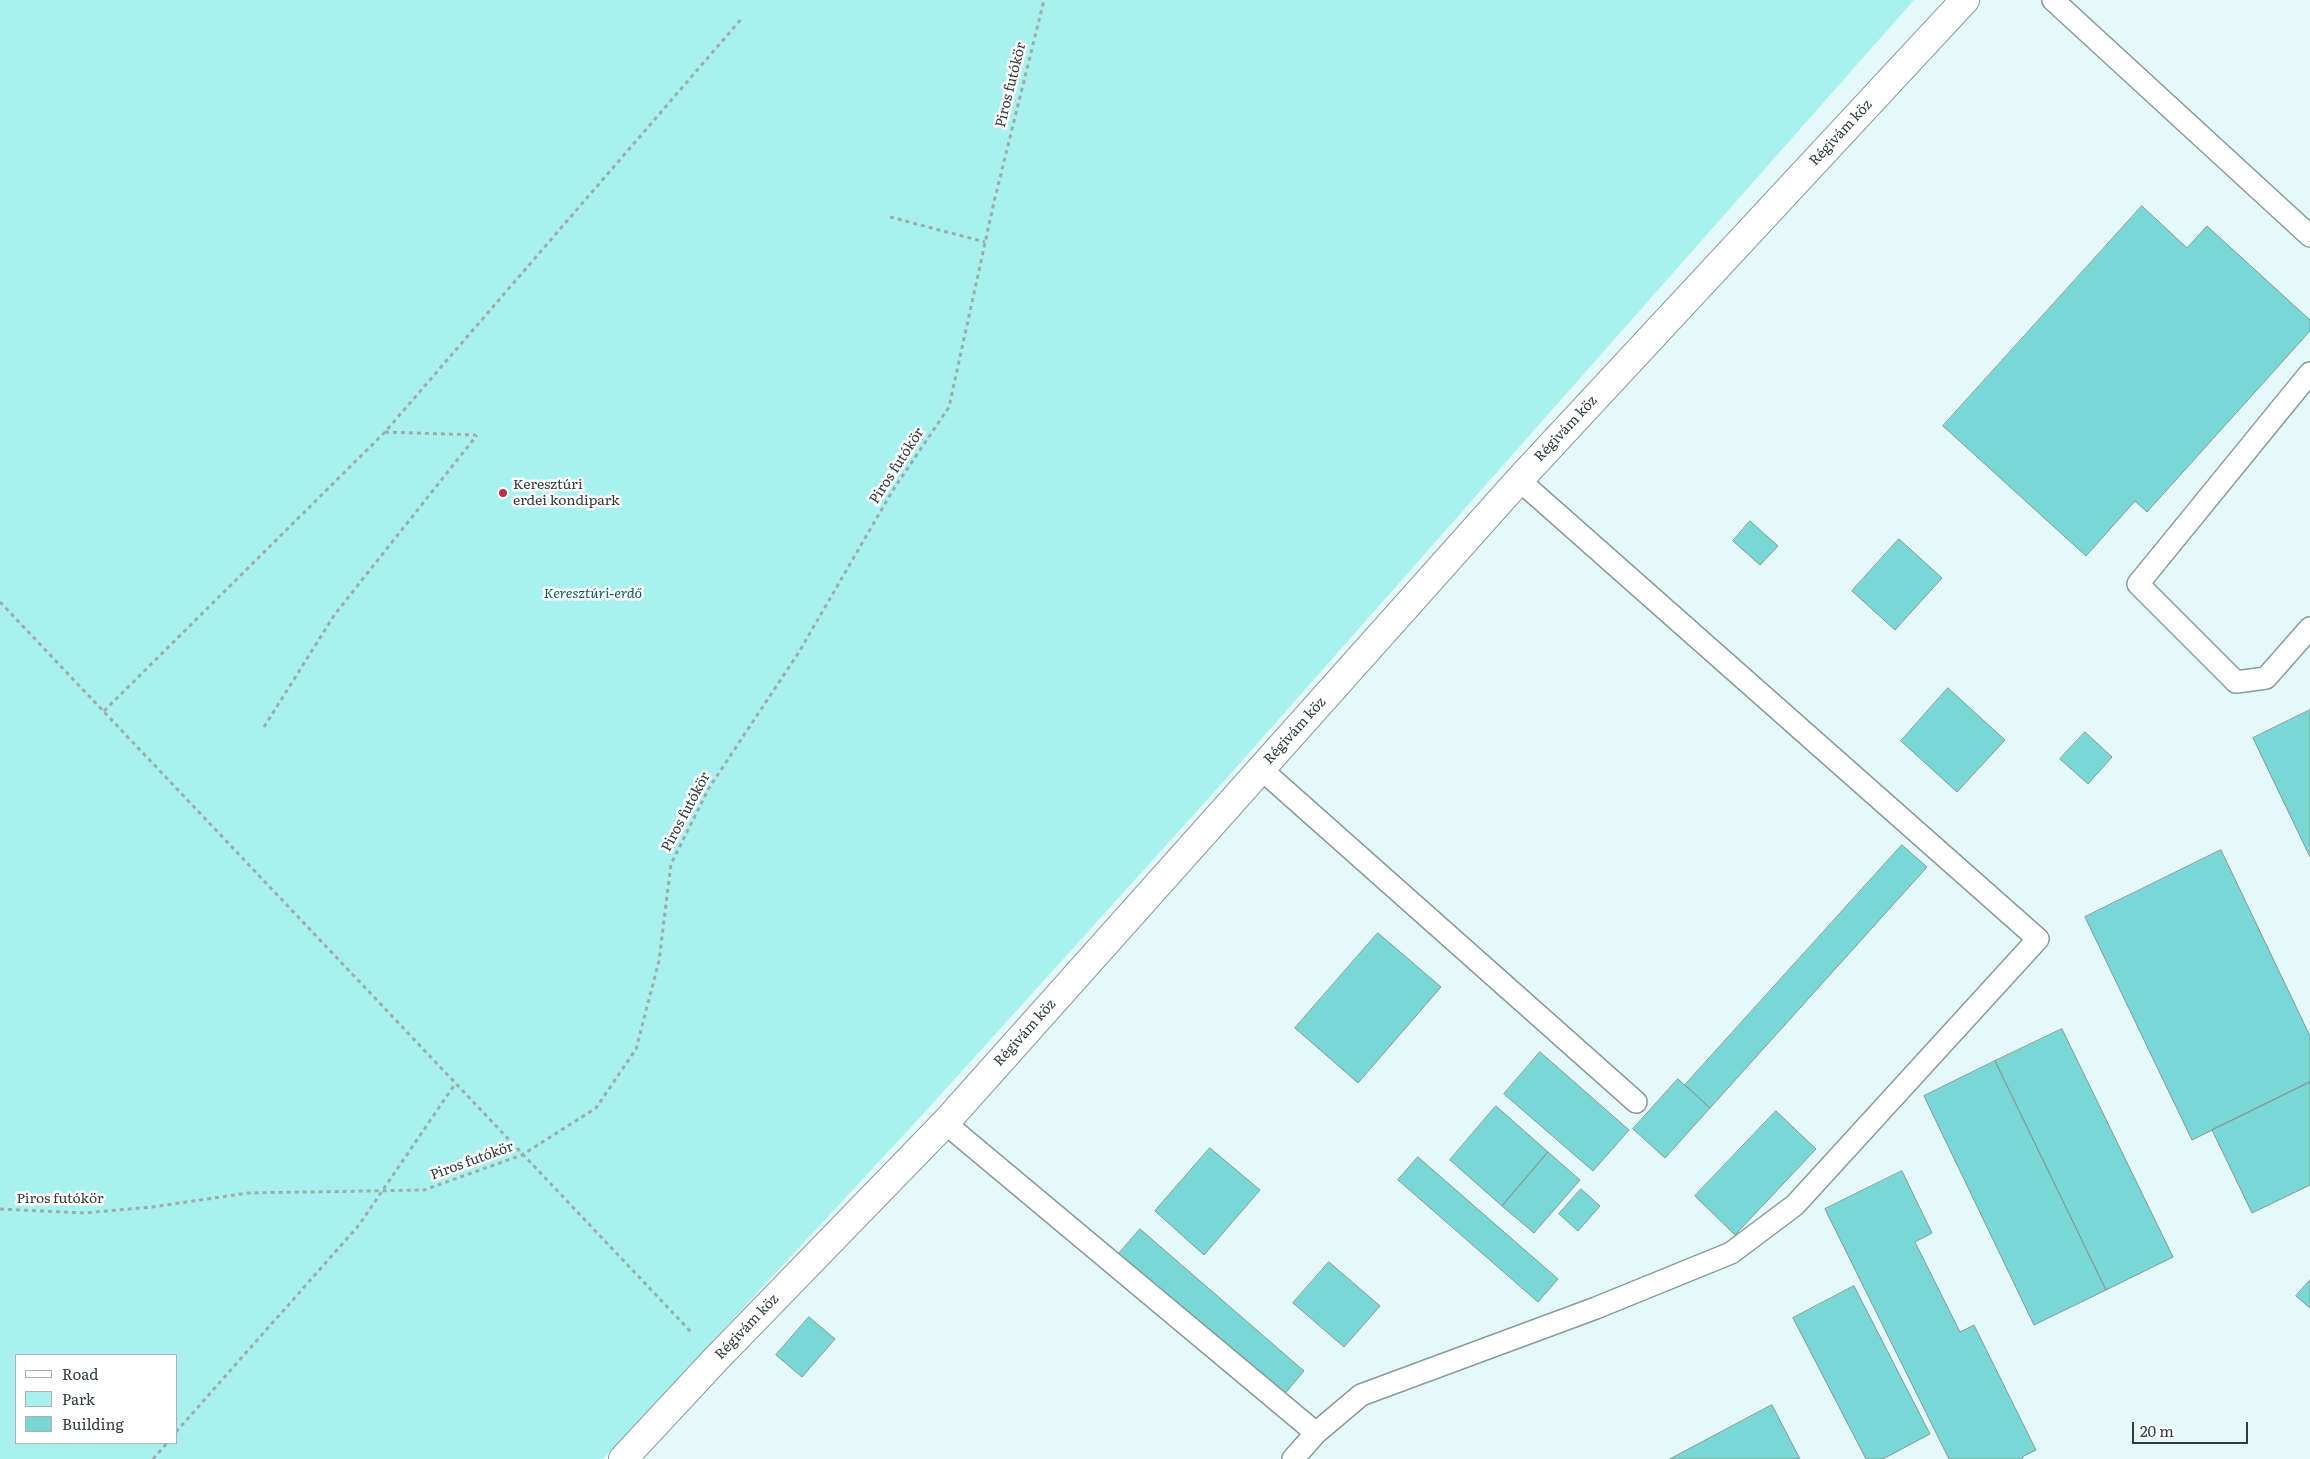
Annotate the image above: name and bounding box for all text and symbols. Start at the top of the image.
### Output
street label: Piros futókör [992,41,1030,129]
street label: Régivám köz [1806,96,1876,170]
street label: Régivám köz [1531,392,1601,466]
street label: Piros futókör [866,425,928,507]
place label: Keresztúri erdei kondipark [513,477,620,510]
marker: Keresztúri erdei kondipark [497,487,509,499]
park label: Keresztúri-erdő [544,586,642,602]
street label: Régivám köz [1261,694,1329,768]
street label: Piros futókör [658,770,714,854]
street label: Régivám köz [991,996,1059,1070]
street label: Piros futókör [428,1138,516,1184]
street label: Piros futókör [16,1191,104,1207]
street label: Régivám köz [712,1291,782,1363]
legend [15,1354,178,1444]
text: Road [62,1362,98,1385]
text: Park [62,1387,95,1410]
text: Building [62,1412,124,1435]
scale bar [2135,1412,2251,1444]
text: 20 m [2140,1419,2174,1442]

